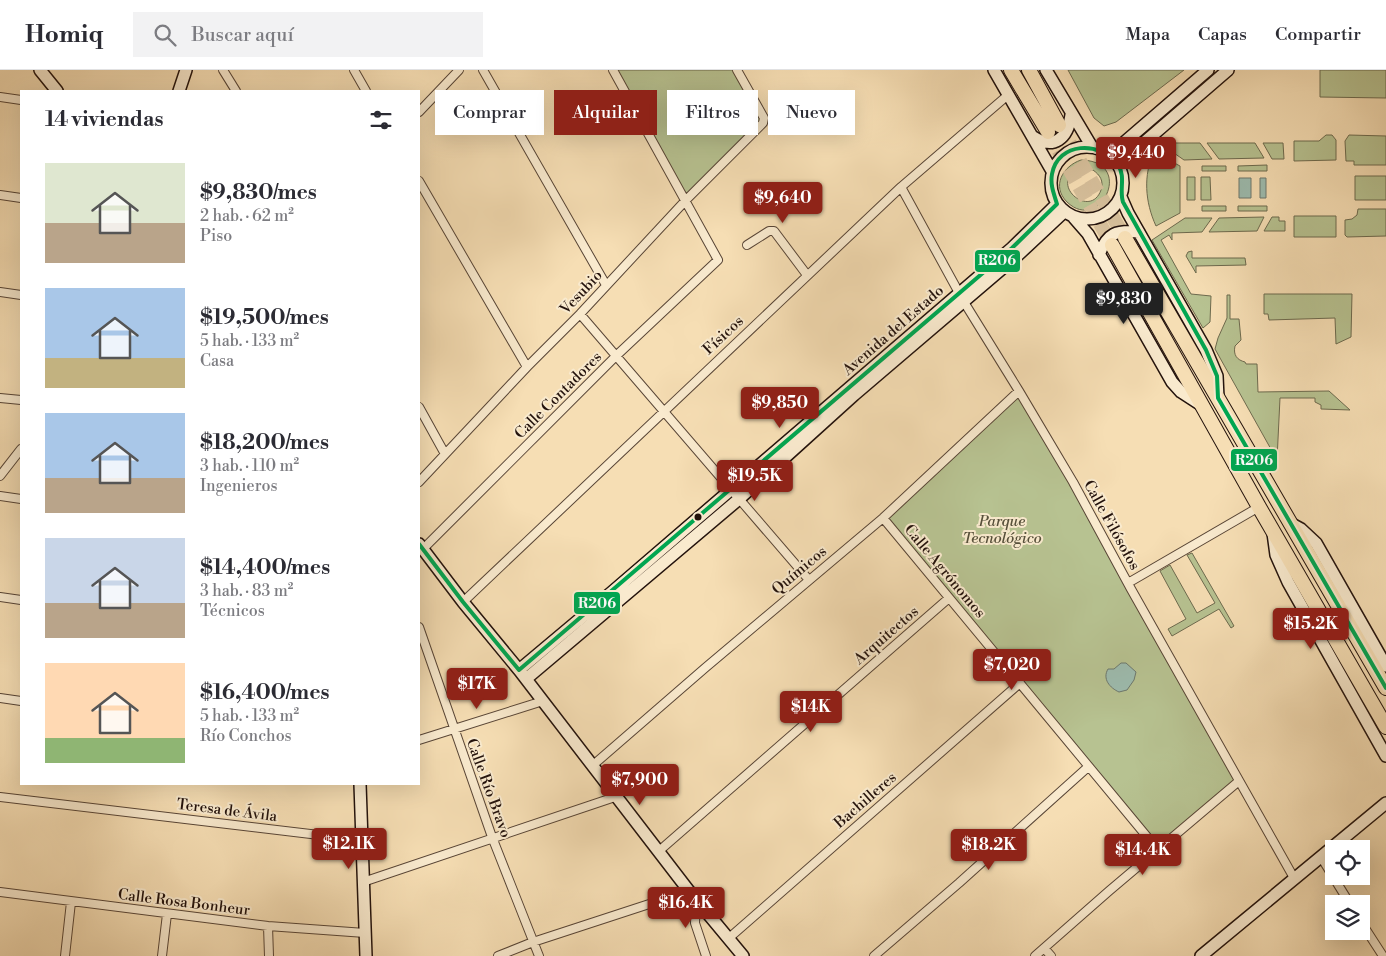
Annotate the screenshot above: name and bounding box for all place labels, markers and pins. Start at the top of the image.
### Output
pin: $9,440 [1095,136,1177,179]
pin: $9,640 [742,182,824,224]
pin: $9,830 [1083,282,1165,325]
pin: $9,850 [739,386,821,429]
pin: $19.5K [714,460,796,502]
unlabelled marker [693,512,703,522]
pin: $15.2K [1270,608,1352,650]
pin: $7,020 [971,648,1053,691]
pin: $17K [447,668,507,710]
pin: $14K [781,690,841,733]
pin: $7,900 [599,764,681,806]
pin: $12.1K [308,828,390,870]
pin: $18.2K [948,828,1030,871]
pin: $14.4K [1102,834,1184,876]
pin: $16.4K [645,886,727,929]

